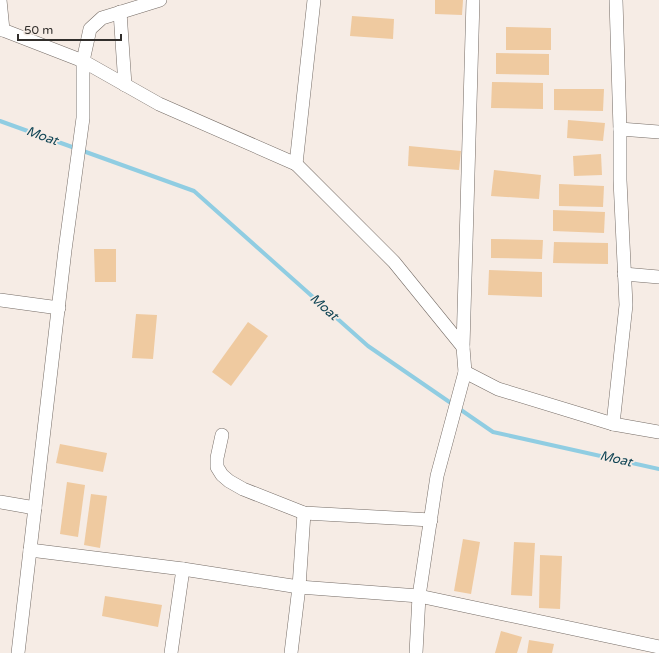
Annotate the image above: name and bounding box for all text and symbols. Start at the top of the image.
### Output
scale bar [18,16,121,42]
text: 50 m [24,23,53,37]
water label: Moat [24,123,62,150]
water label: Moat [307,290,343,325]
water label: Moat [598,448,636,471]

